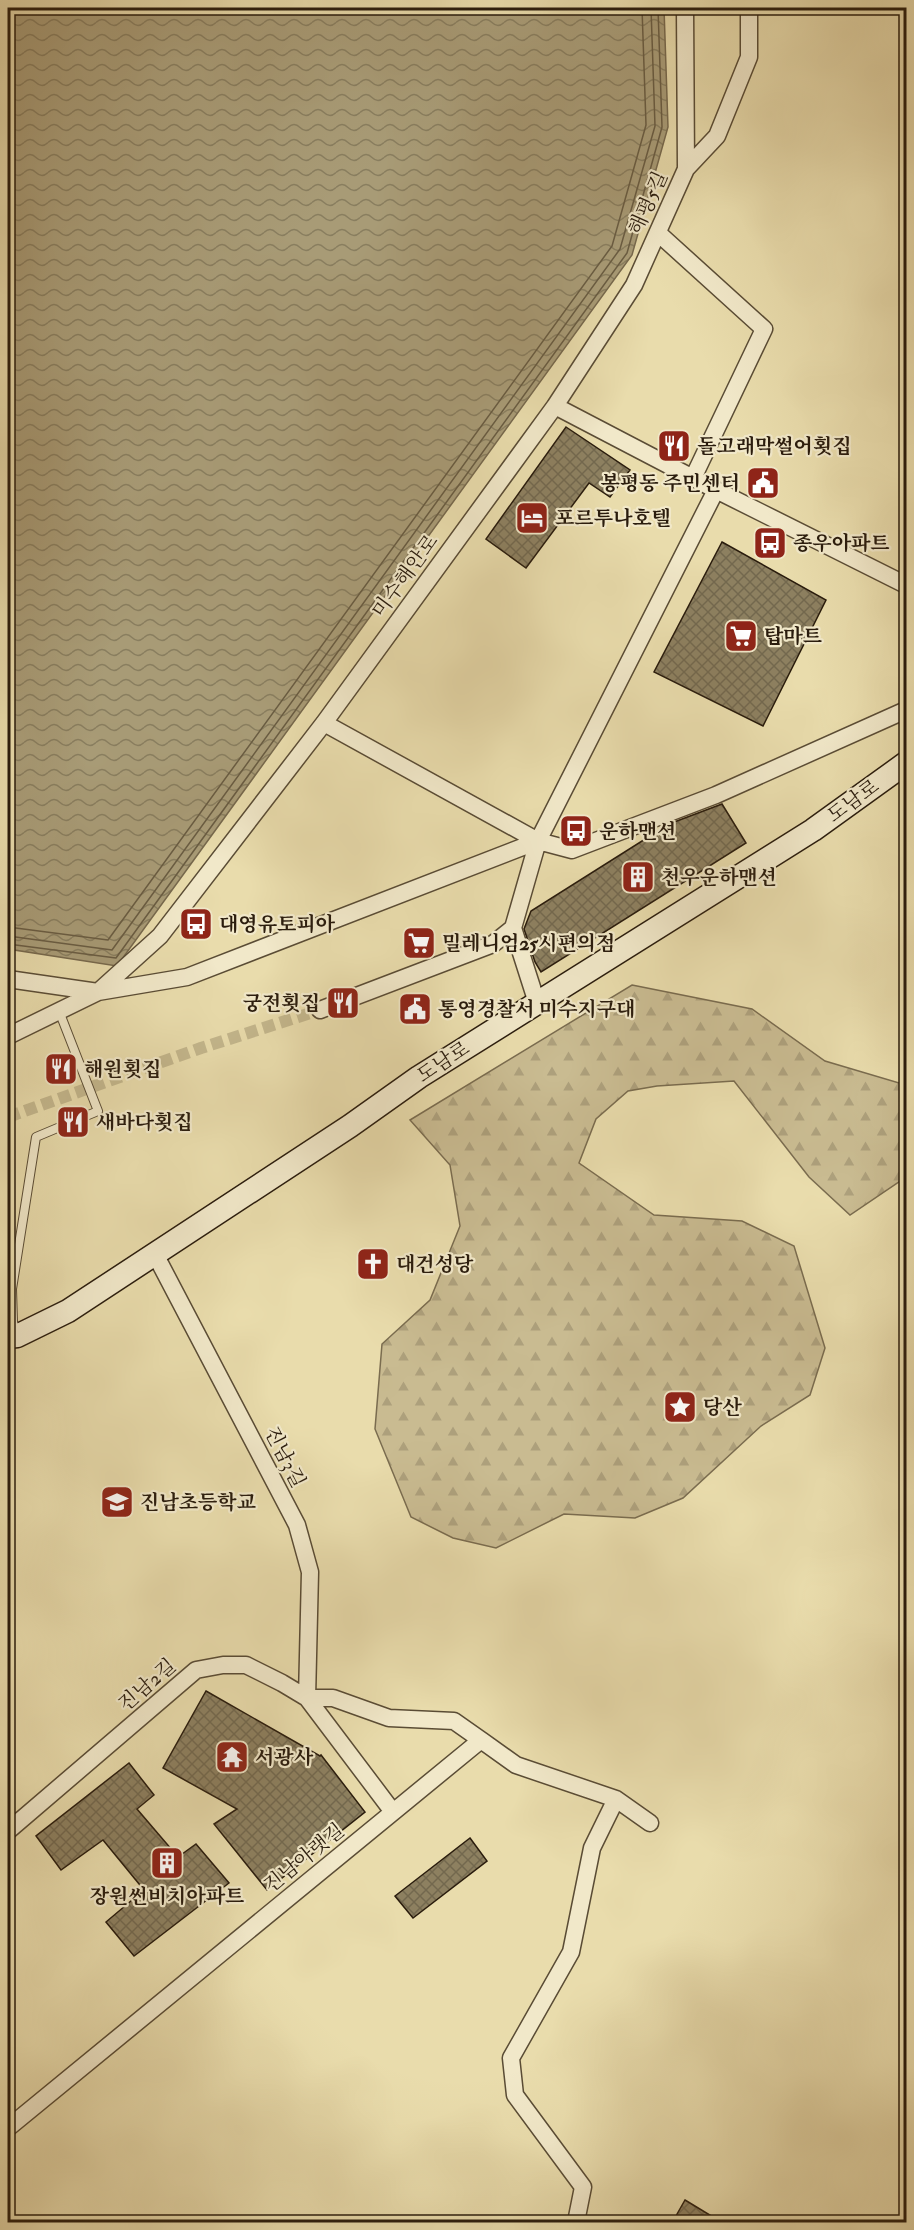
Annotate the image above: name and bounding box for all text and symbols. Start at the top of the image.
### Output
street label: 해평5길 [623,167,673,239]
restaurant icon: 돌고래막썰어횟집 [656,428,692,464]
place label: 돌고래막썰어횟집 [697,434,852,459]
public building icon: 봉평동 주민센터 [745,465,781,501]
place label: 봉평동 주민센터 [601,471,740,496]
hotel icon: 포르투나호텔 [514,500,550,536]
place label: 포르투나호텔 [555,506,671,531]
bus stop icon: 종우아파트 [752,525,788,561]
street label: 미수해안로 [366,530,444,622]
place label: 종우아파트 [793,531,890,556]
supermarket icon: 탑마트 [723,618,759,654]
place label: 탑마트 [764,624,822,649]
street label: 도남로 [822,774,884,828]
bus stop icon: 운하맨션 [558,813,594,849]
place label: 운하맨션 [599,819,676,844]
building icon: 천우운하맨션 [620,859,656,895]
place label: 천우운하맨션 [661,865,777,890]
bus stop icon: 대영유토피아 [178,906,214,942]
place label: 대영유토피아 [219,912,336,937]
supermarket icon: 밀레니엄25시편의점 [401,925,437,961]
place label: 밀레니엄25시편의점 [442,931,615,956]
restaurant icon: 궁전횟집 [325,985,361,1021]
place label: 궁전횟집 [243,991,320,1016]
public building icon: 통영경찰서 미수지구대 [397,991,433,1027]
place label: 통영경찰서 미수지구대 [438,997,635,1022]
street label: 도남로 [412,1036,474,1088]
restaurant icon: 해원횟집 [43,1051,79,1087]
place label: 해원횟집 [84,1057,161,1082]
restaurant icon: 새바다횟집 [55,1104,91,1140]
place label: 새바다횟집 [96,1110,193,1135]
church icon: 대건성당 [355,1246,391,1282]
place label: 대건성당 [396,1252,474,1277]
place icon: 당산 [662,1389,698,1425]
place label: 당산 [703,1395,742,1420]
street label: 진남3길 [259,1422,311,1492]
school or university icon: 진남초등학교 [99,1484,135,1520]
place label: 진남초등학교 [140,1490,257,1515]
street label: 진남2길 [113,1653,181,1717]
temple icon: 서광사 [214,1739,250,1775]
place label: 서광사 [255,1745,314,1770]
street label: 진남아랫길 [259,1818,349,1898]
building icon: 장원썬비치아파트 [149,1845,185,1881]
place label: 장원썬비치아파트 [90,1884,244,1909]

